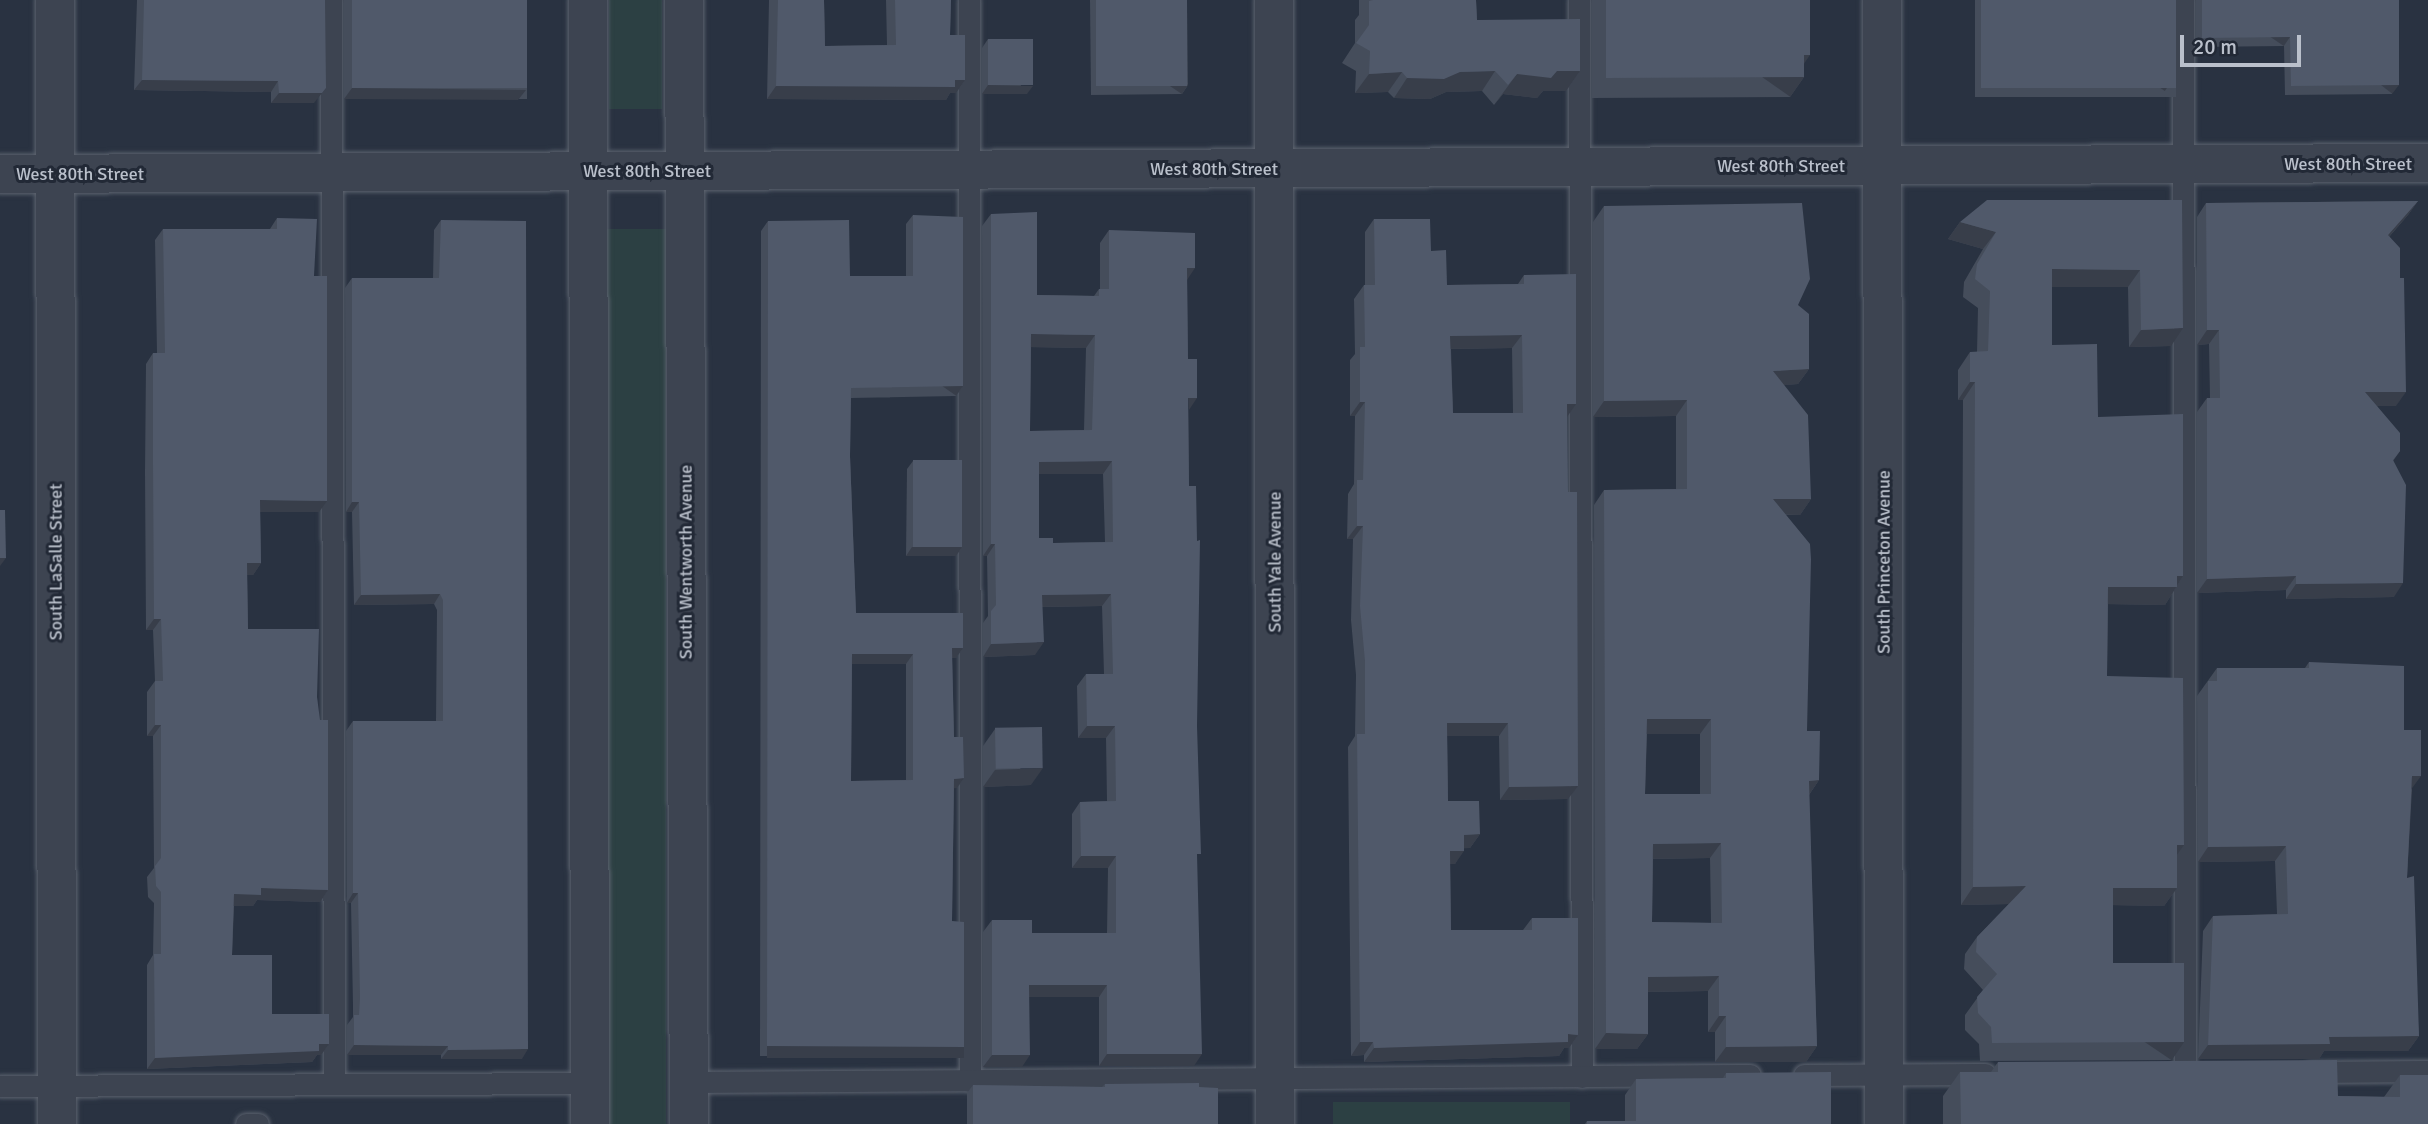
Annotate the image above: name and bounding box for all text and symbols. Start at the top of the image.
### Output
scale bar [2183,21,2304,65]
text: 20 m [2193,34,2237,60]
street label: West 80th Street [2284,153,2412,175]
street label: West 80th Street [1717,155,1845,177]
street label: West 80th Street [1150,158,1278,180]
street label: West 80th Street [583,160,711,182]
street label: West 80th Street [16,163,144,185]
street label: South Wentworth Avenue [675,465,697,659]
street label: South Princeton Avenue [1873,470,1895,654]
street label: South LaSalle Street [45,484,67,640]
street label: South Yale Avenue [1264,491,1286,633]

